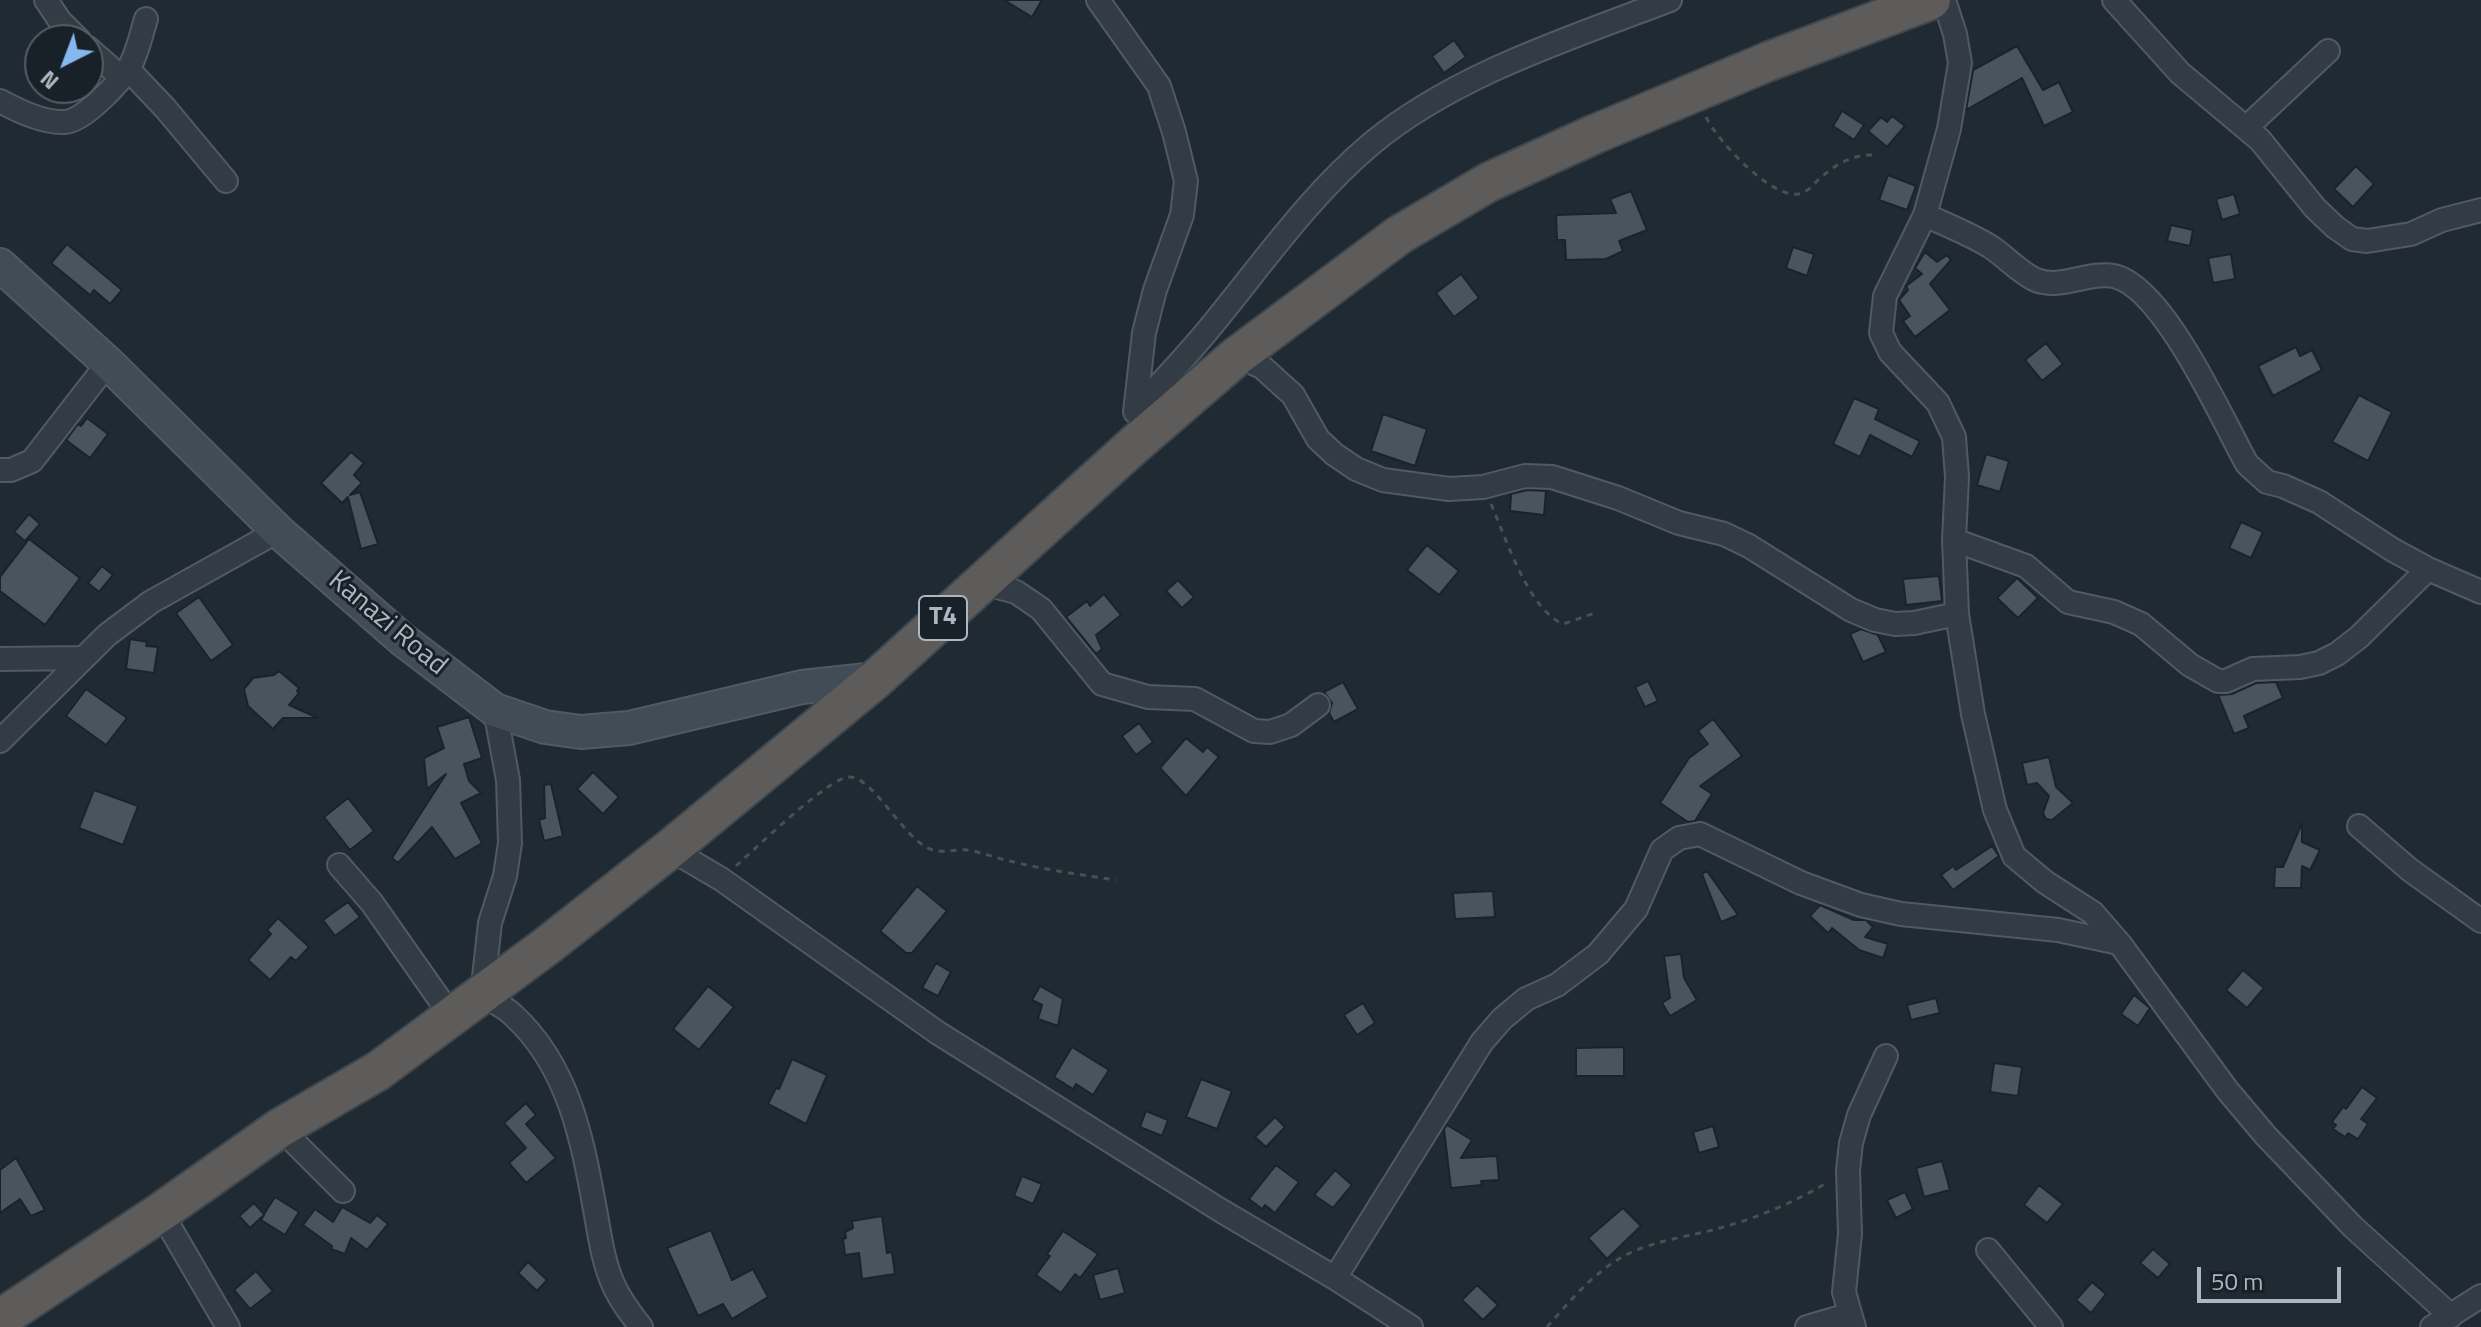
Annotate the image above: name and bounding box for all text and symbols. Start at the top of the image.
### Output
north arrow [24,24,104,104]
text: N [32,63,66,98]
street label: Kanazi Road [321,565,453,683]
road number: T4 [919,596,967,640]
scale bar [2201,1251,2345,1301]
text: 50 m [2211,1263,2263,1299]

